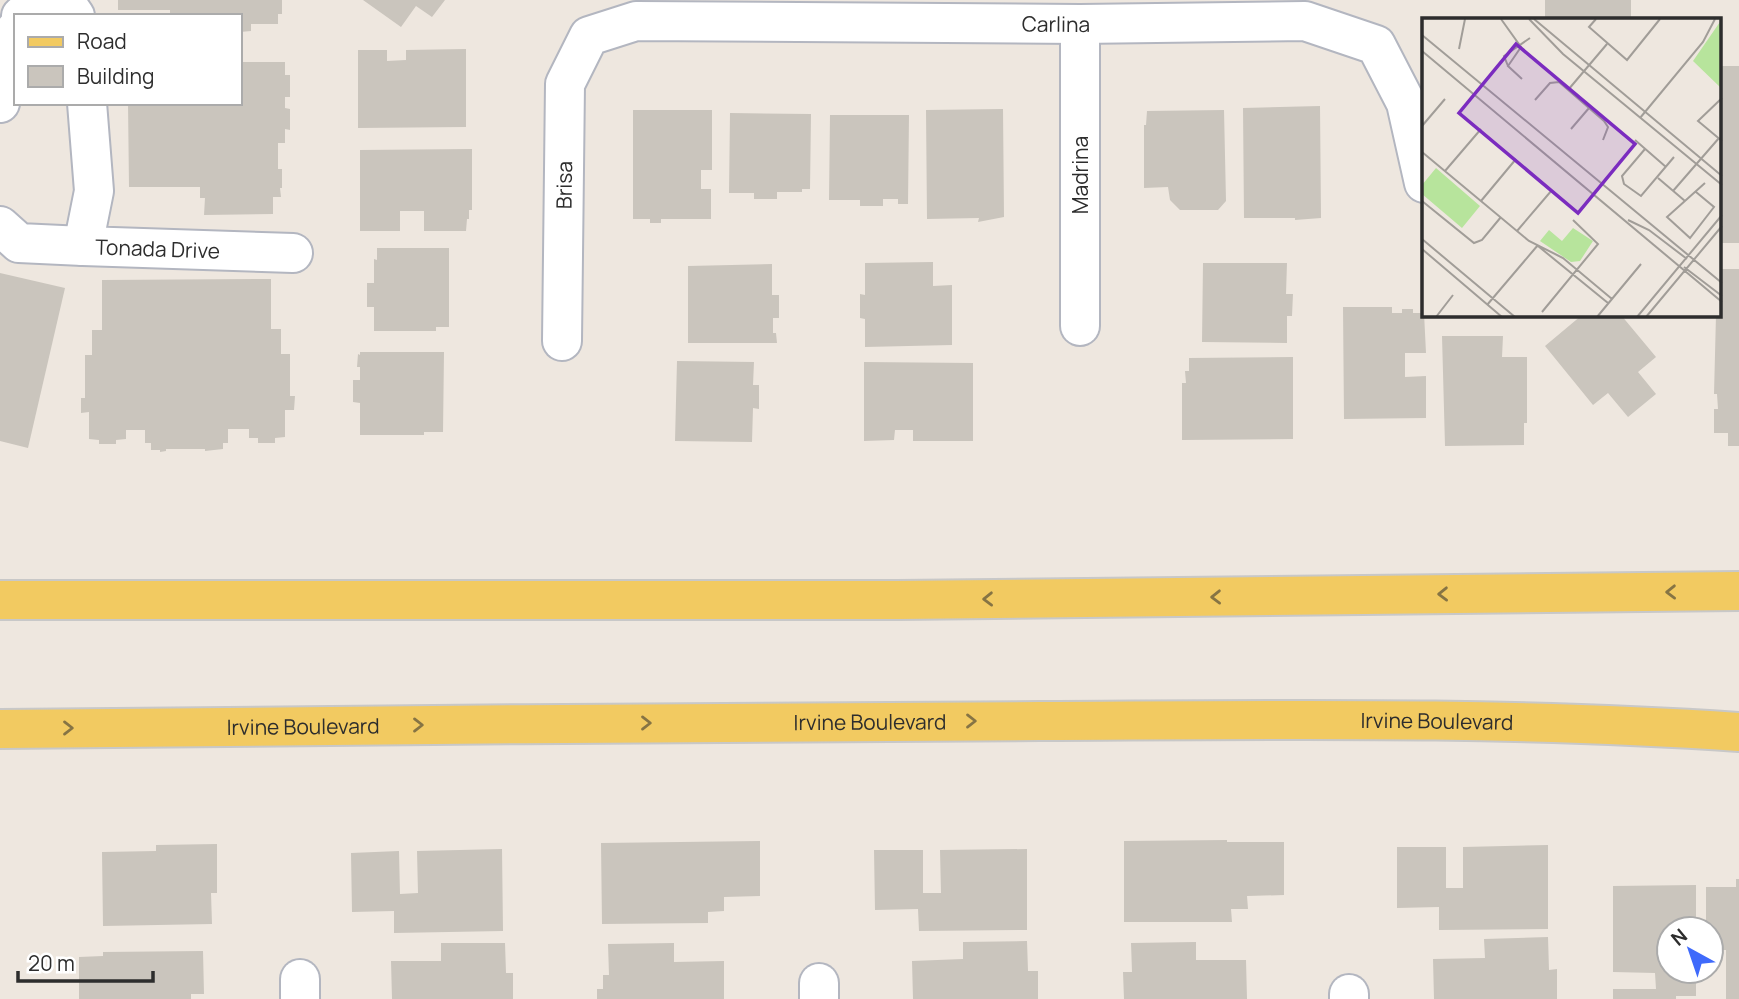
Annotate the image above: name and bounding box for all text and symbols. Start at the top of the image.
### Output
street label: Carlina [1022,10,1090,38]
legend [14,14,242,105]
inset map [1422,18,1722,317]
text: Road [77,27,127,55]
text: Building [77,62,154,90]
street label: Madrina [1066,136,1094,214]
street label: Brisa [550,161,578,209]
street label: Tonada Drive [95,232,220,265]
one-way arrow [1665,584,1676,600]
one-way arrow [1438,586,1448,602]
one-way arrow [1210,589,1221,605]
one-way arrow [983,591,993,607]
street label: Irvine Boulevard [1360,706,1514,736]
street label: Irvine Boulevard [793,707,947,736]
street label: Irvine Boulevard [226,712,380,741]
one-way arrow [966,713,977,729]
one-way arrow [641,715,651,731]
one-way arrow [413,717,424,733]
one-way arrow [63,720,74,736]
north arrow [1655,915,1725,985]
text: N [1665,923,1693,951]
scale bar [18,940,152,984]
text: 20 m [28,949,75,977]

